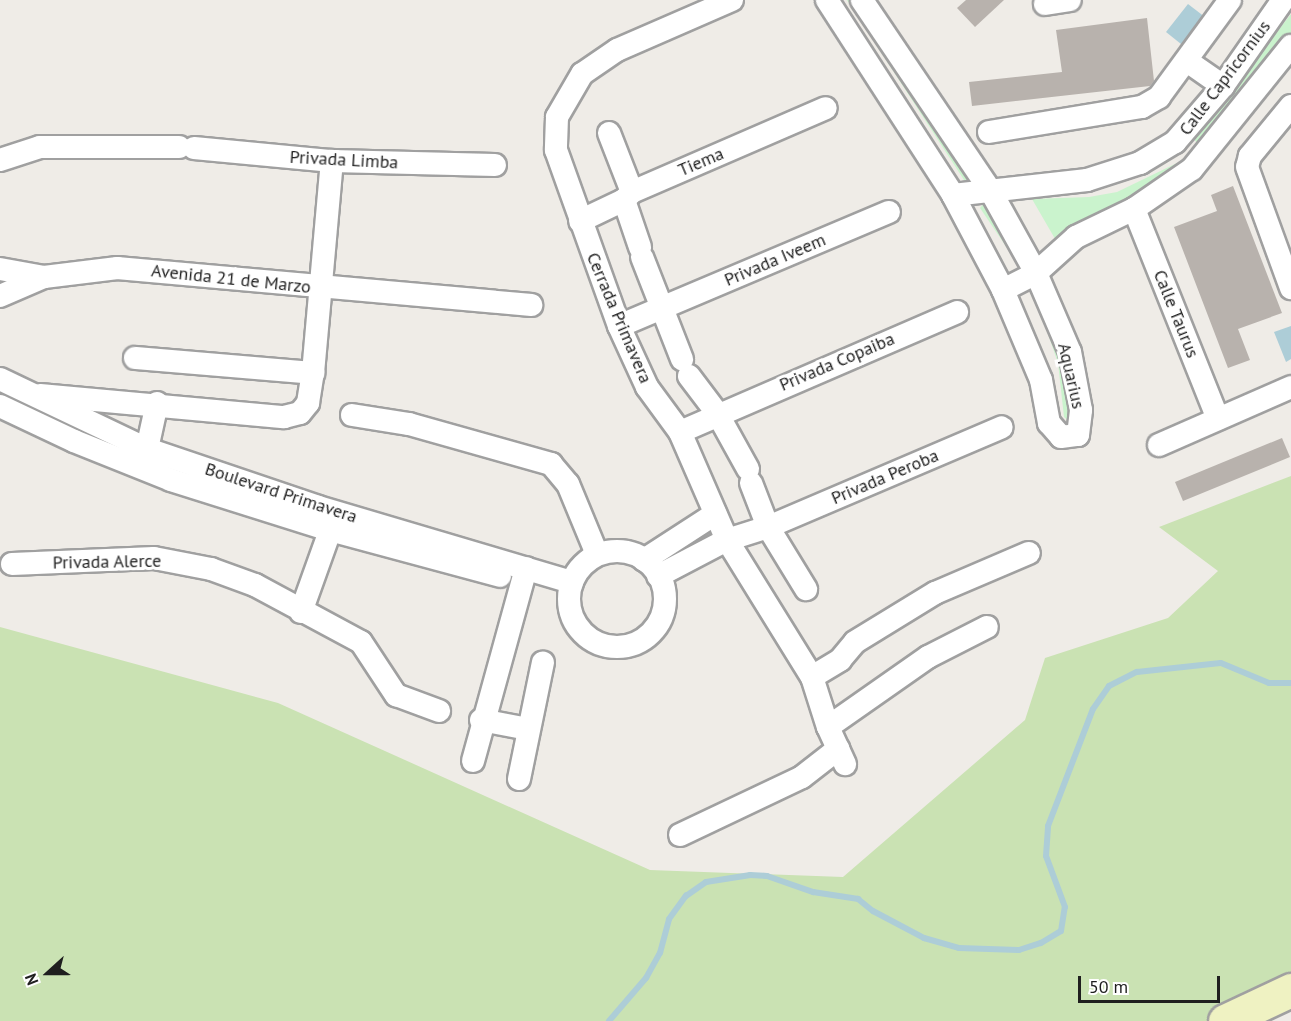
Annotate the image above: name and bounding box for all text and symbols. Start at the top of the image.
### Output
street label: Calle Capricornius [1175,16,1275,140]
street label: Tiema [675,143,727,181]
street label: Privada Limba [289,146,399,174]
street label: Privada Iveem [721,229,829,291]
street label: Cerrada Primavera [582,249,656,387]
street label: Avenida 21 de Marzo [150,260,312,298]
street label: Calle Taurus [1148,267,1204,361]
street label: Privada Copaiba [776,328,898,396]
street label: Aquarius [1053,341,1089,411]
street label: Privada Peroba [828,445,942,509]
street label: Boulevard Primavera [202,458,360,528]
street label: Privada Alerce [52,550,162,574]
north arrow [18,943,78,1003]
scale bar [1081,964,1224,1002]
text: N [20,971,42,988]
text: 50 m [1089,975,1128,998]

